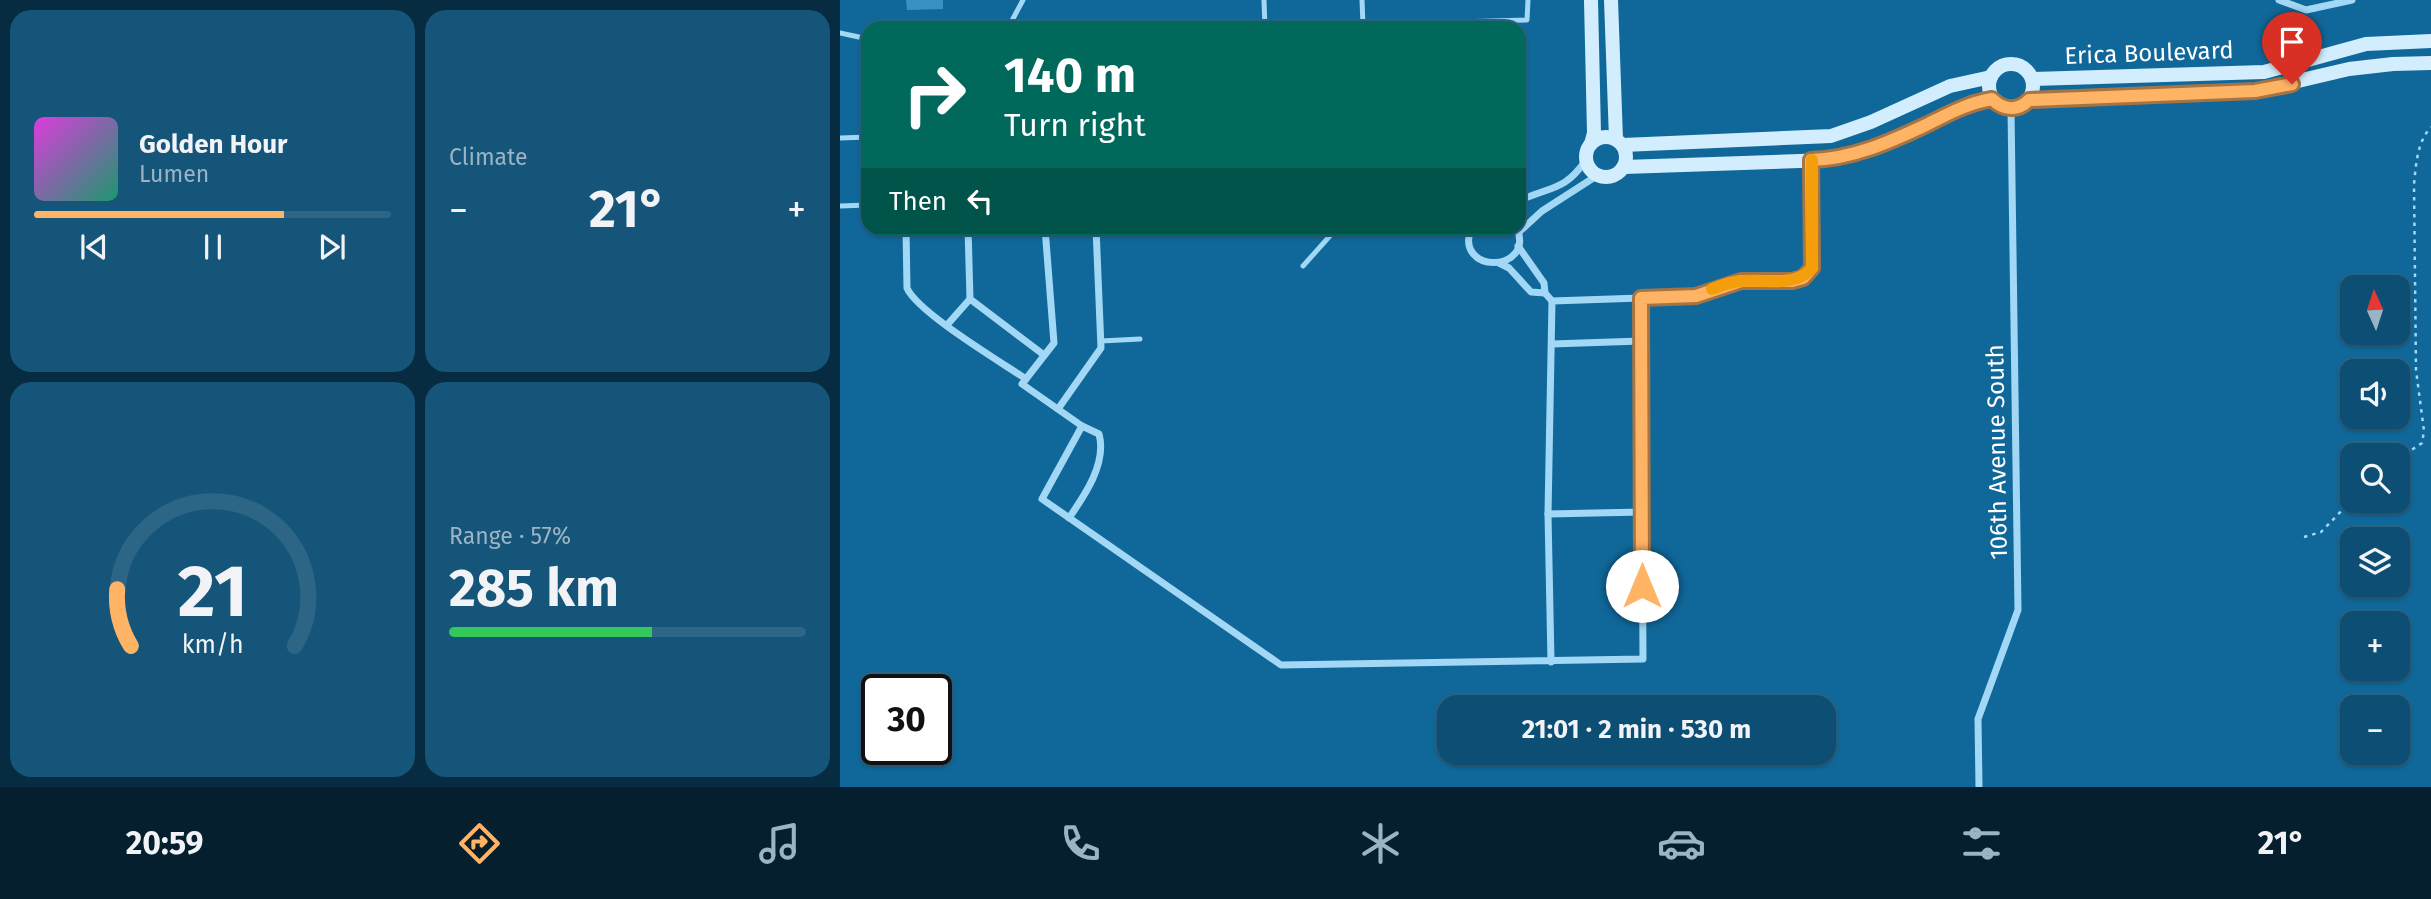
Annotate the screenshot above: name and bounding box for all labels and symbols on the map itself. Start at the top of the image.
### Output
pin [2262,12.0,2322,84]
street label: Erica Boulevard [2064,36,2234,70]
north arrow [2340,275,2410,345]
street label: 106th Avenue South [1981,344,2013,560]
position arrow [1605,549,1679,623]
speed limit sign: 30 [861,674,952,765]

